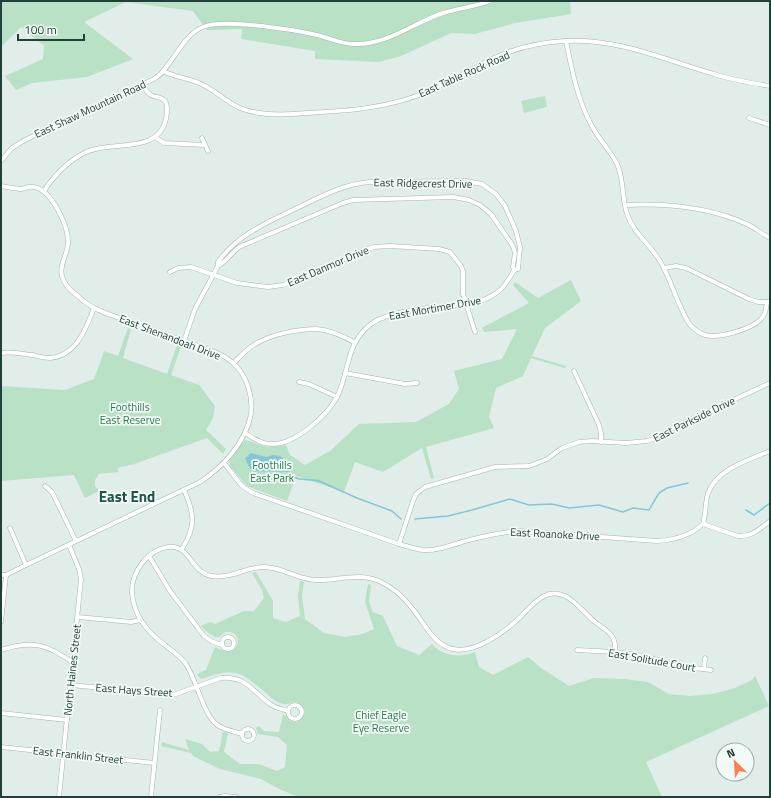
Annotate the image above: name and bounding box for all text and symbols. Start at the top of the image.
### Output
scale bar [18,16,84,42]
text: 100 m [24,20,57,39]
street label: East Table Rock Road [416,47,512,101]
street label: East Shaw Mountain Road [31,76,149,142]
street label: East Ridgecrest Drive [374,174,473,192]
street label: East Danmor Drive [285,242,371,290]
street label: East Mortimer Drive [388,292,483,324]
street label: East Shenandoah Drive [117,310,223,364]
street label: East Parkside Drive [650,392,738,446]
park label: Foothills East Reserve [100,399,161,428]
park label: Foothills East Park [250,457,295,486]
district label: East End [99,485,155,508]
street label: East Roanoke Drive [510,524,601,544]
street label: North Haines Street [59,623,85,717]
street label: East Solitude Court [607,644,697,676]
street label: East Hays Street [95,679,173,701]
park label: Chief Eagle Eye Reserve [353,707,410,736]
street label: East Franklin Street [32,742,124,768]
north arrow [715,742,755,782]
text: N [724,744,738,762]

